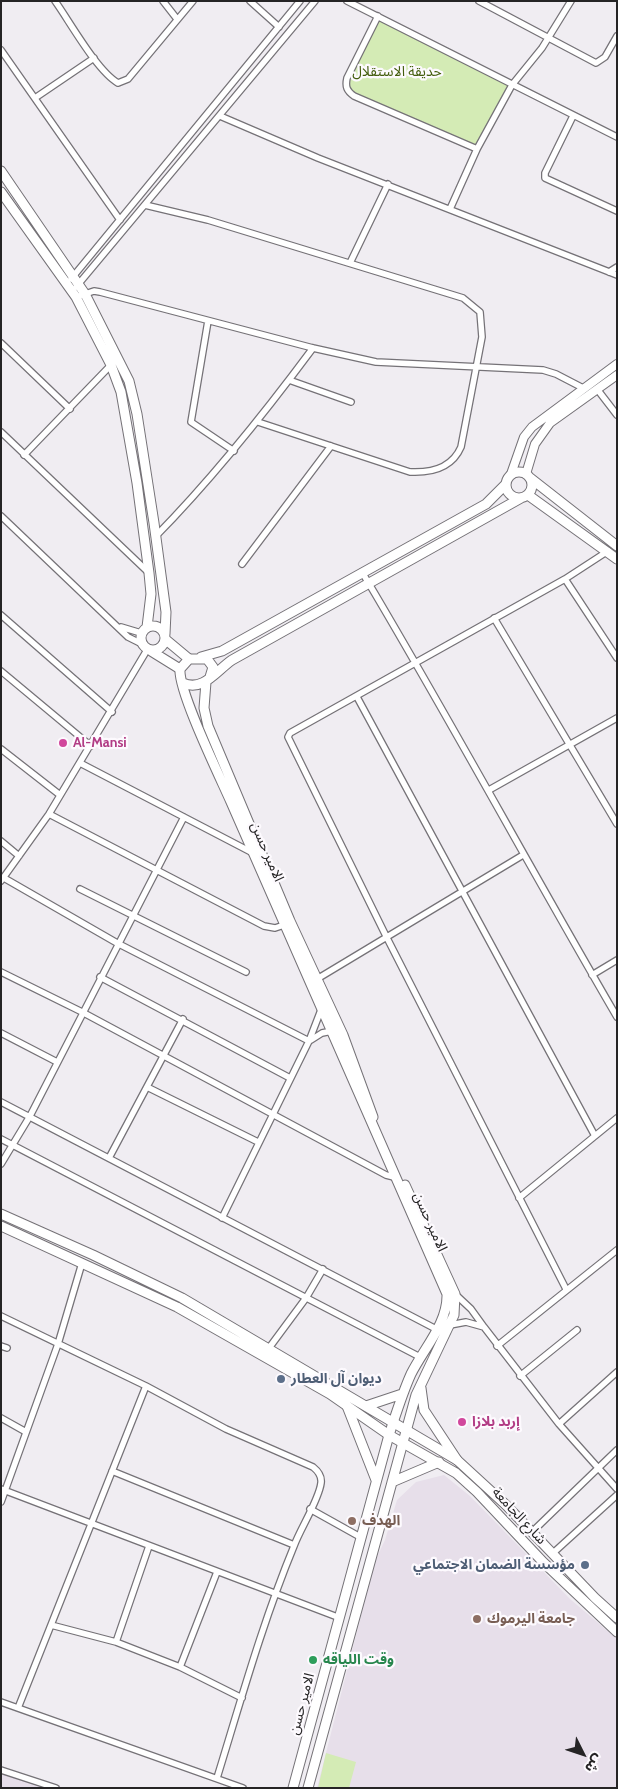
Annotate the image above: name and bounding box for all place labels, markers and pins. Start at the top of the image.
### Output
place label: Al-Mansi [73,735,127,751]
marker: Al-Mansi [57,737,69,749]
place label: ديوان آل العطار [291,1371,382,1387]
marker: ديوان آل العطار [275,1373,287,1385]
place label: إربد بلازا [472,1414,520,1430]
marker: إربد بلازا [456,1416,468,1428]
place label: الهدف [362,1513,400,1529]
marker: الهدف [346,1515,358,1527]
place label: مؤسسة الضمان الاجتماعي [413,1557,575,1573]
marker: مؤسسة الضمان الاجتماعي [579,1559,591,1571]
place label: جامعة اليرموك [487,1611,575,1627]
marker: جامعة اليرموك [471,1613,483,1625]
place label: وقت اللياقه [323,1652,394,1668]
marker: وقت اللياقه [307,1654,319,1666]

